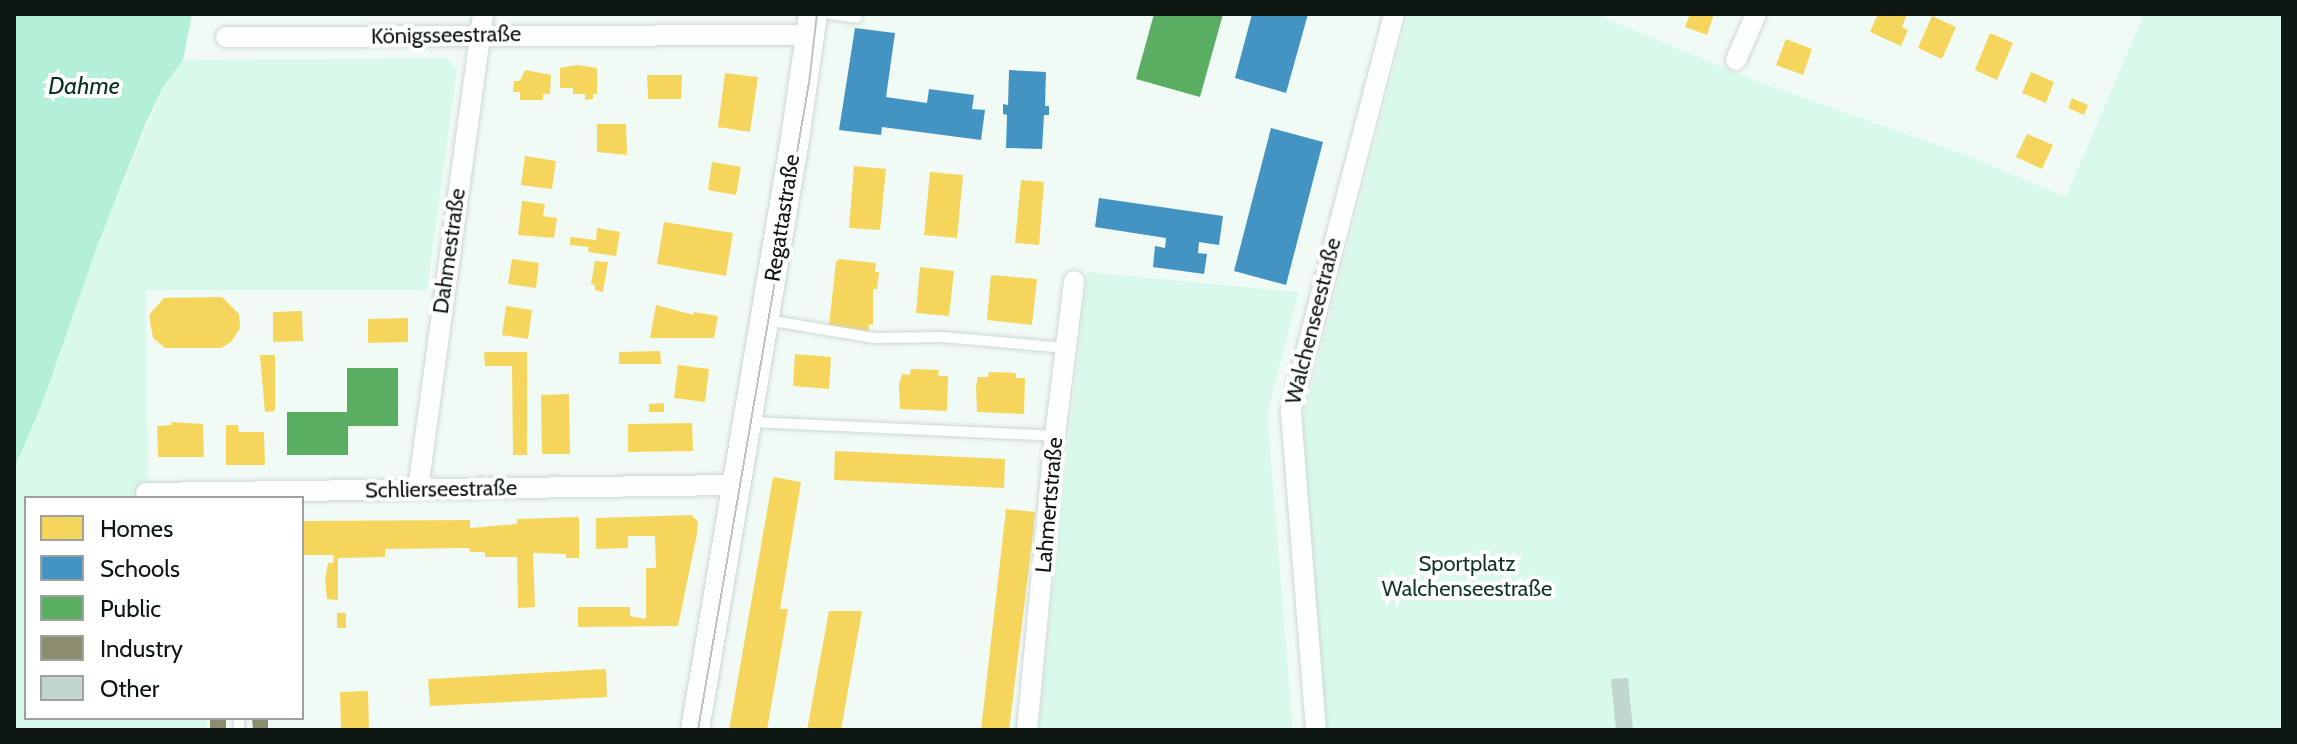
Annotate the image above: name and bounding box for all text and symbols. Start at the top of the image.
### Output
street label: Königsseestraße [371,20,521,50]
water label: Dahme [48,72,120,100]
street label: Regattastraße [759,152,805,284]
street label: Dahmestraße [427,186,471,316]
street label: Walchenseestraße [1280,235,1346,407]
street label: Lahmertstraße [1030,436,1068,574]
street label: Schlierseestraße [365,474,517,504]
legend [24,496,304,720]
text: Homes [100,514,173,543]
park label: Sportplatz Walchenseestraße [1382,550,1552,602]
text: Schools [100,554,180,583]
text: Public [100,594,161,623]
text: Industry [100,634,183,663]
text: Other [100,674,159,703]

